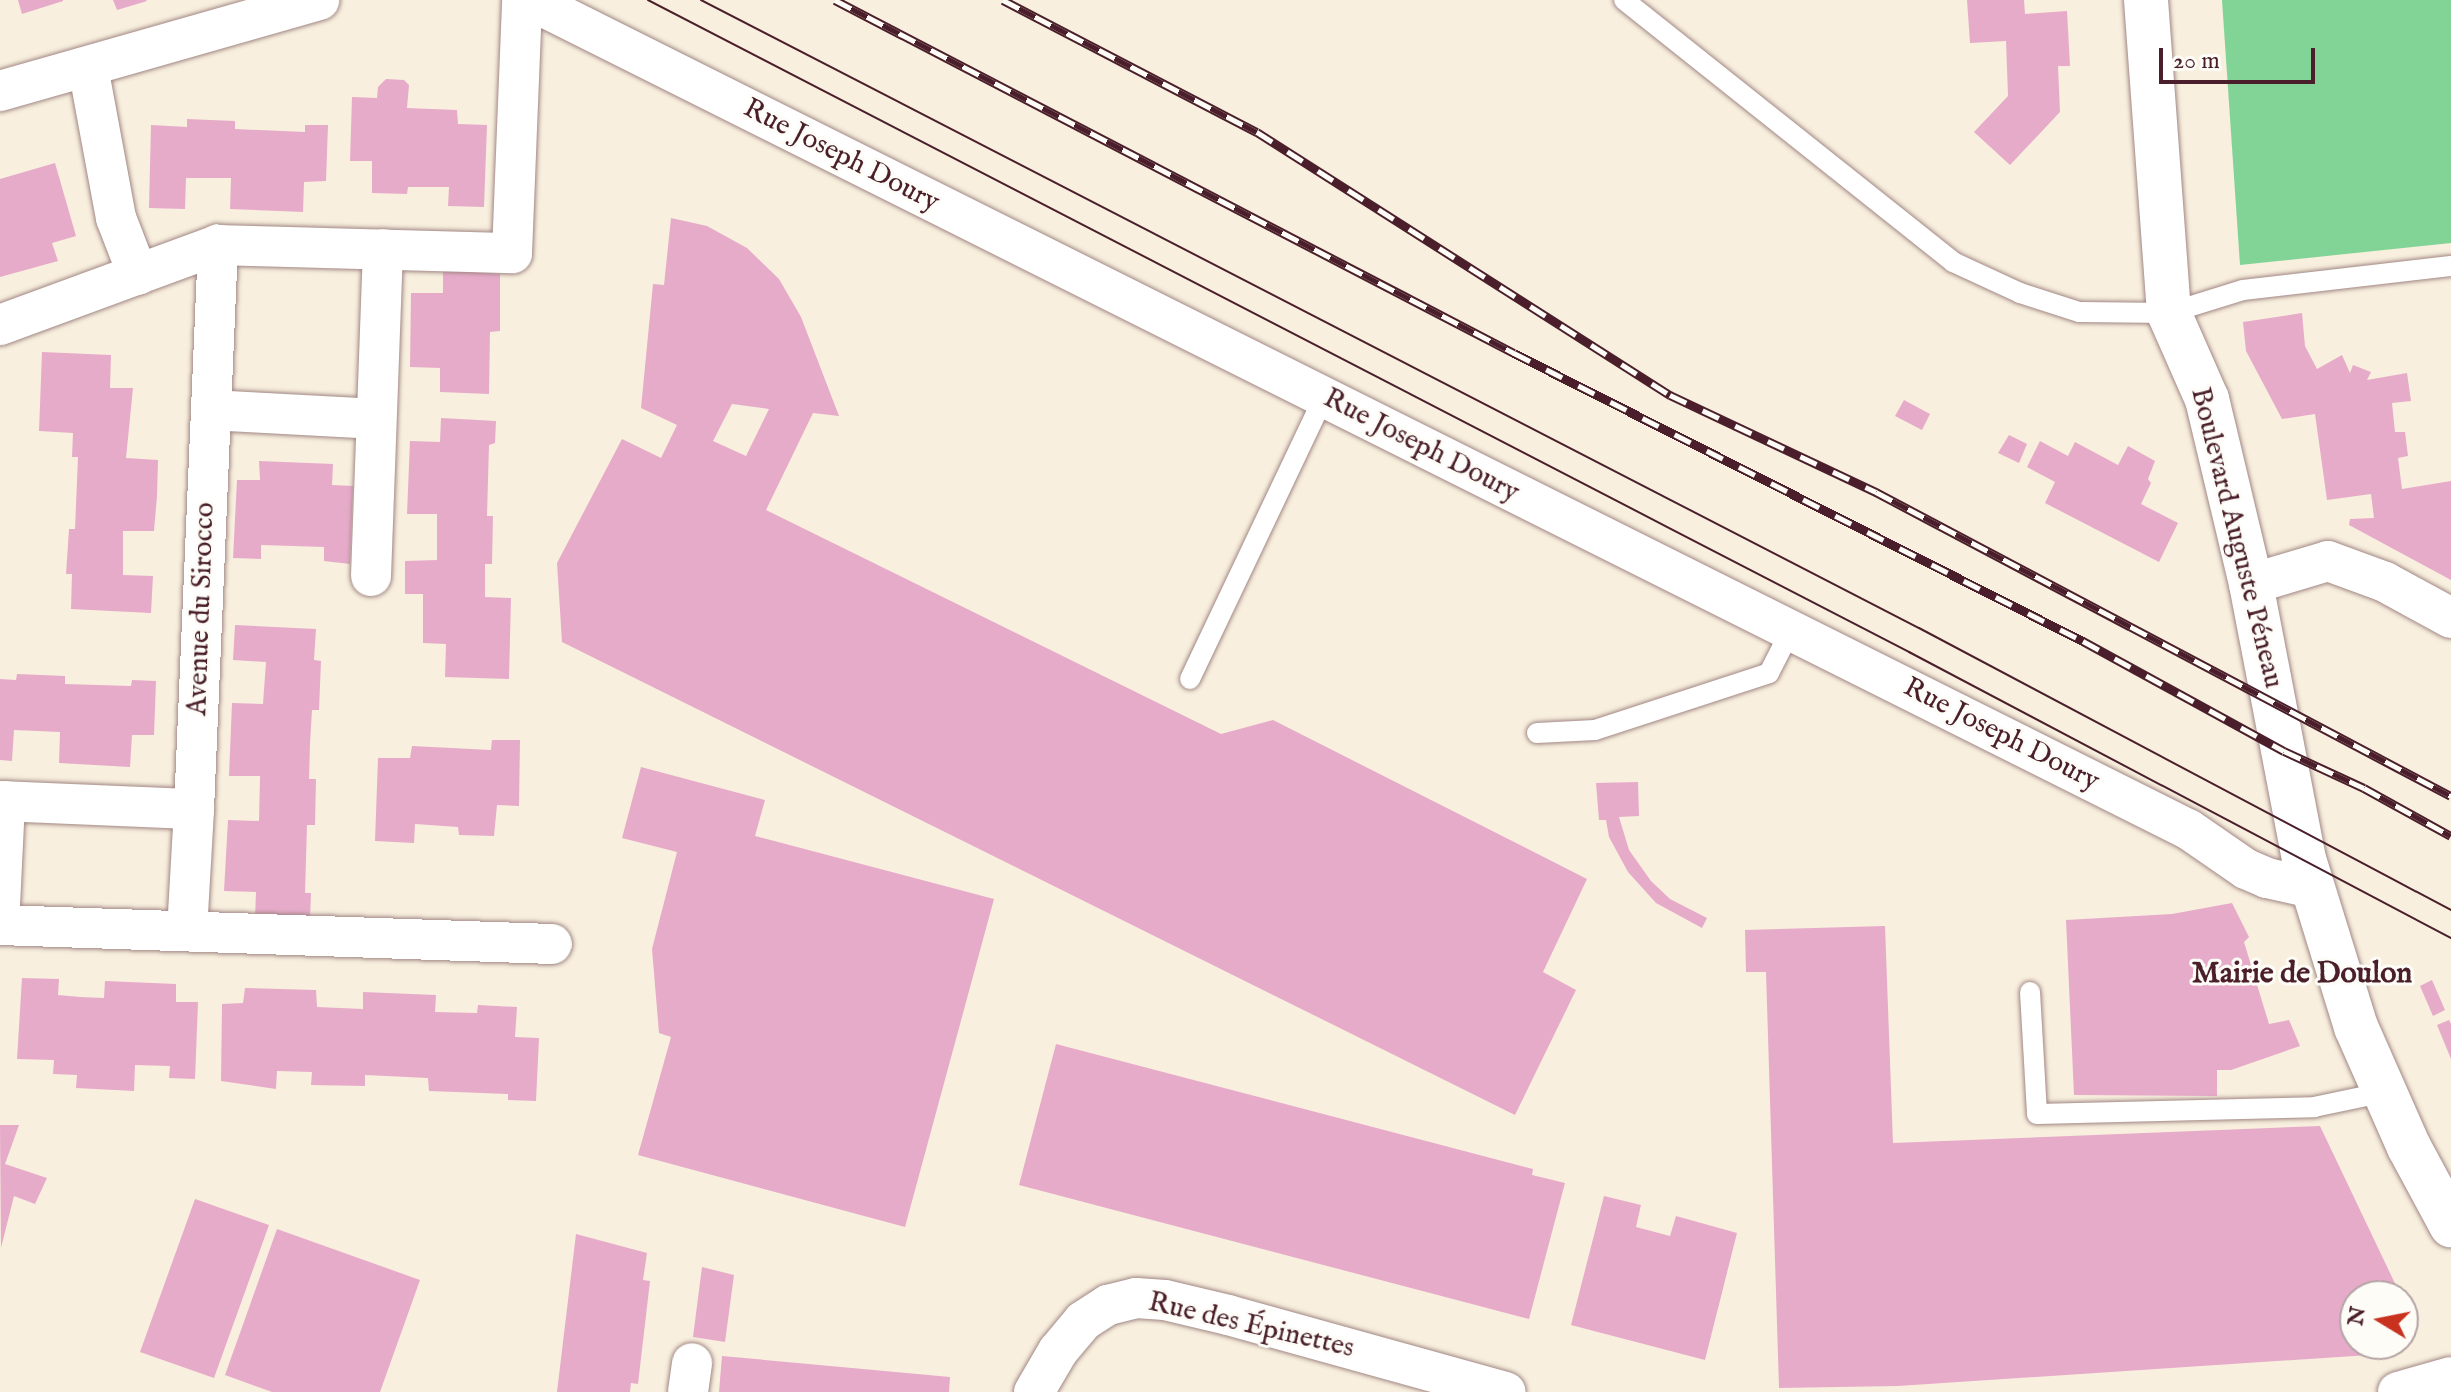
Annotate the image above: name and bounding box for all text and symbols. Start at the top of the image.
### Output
scale bar [2163,32,2319,82]
text: 20 m [2173,46,2220,77]
street label: Rue Joseph Doury [737,92,945,220]
street label: Rue Joseph Doury [1317,382,1525,510]
street label: Boulevard Auguste Péneau [2182,384,2290,692]
street label: Avenue du Sirocco [181,502,223,716]
street label: Rue Joseph Doury [1897,671,2105,799]
district label: Mairie de Doulon [2192,956,2412,992]
north arrow [2339,1280,2419,1360]
street label: Rue des Épinettes [1145,1286,1357,1366]
text: N [2342,1304,2373,1328]

